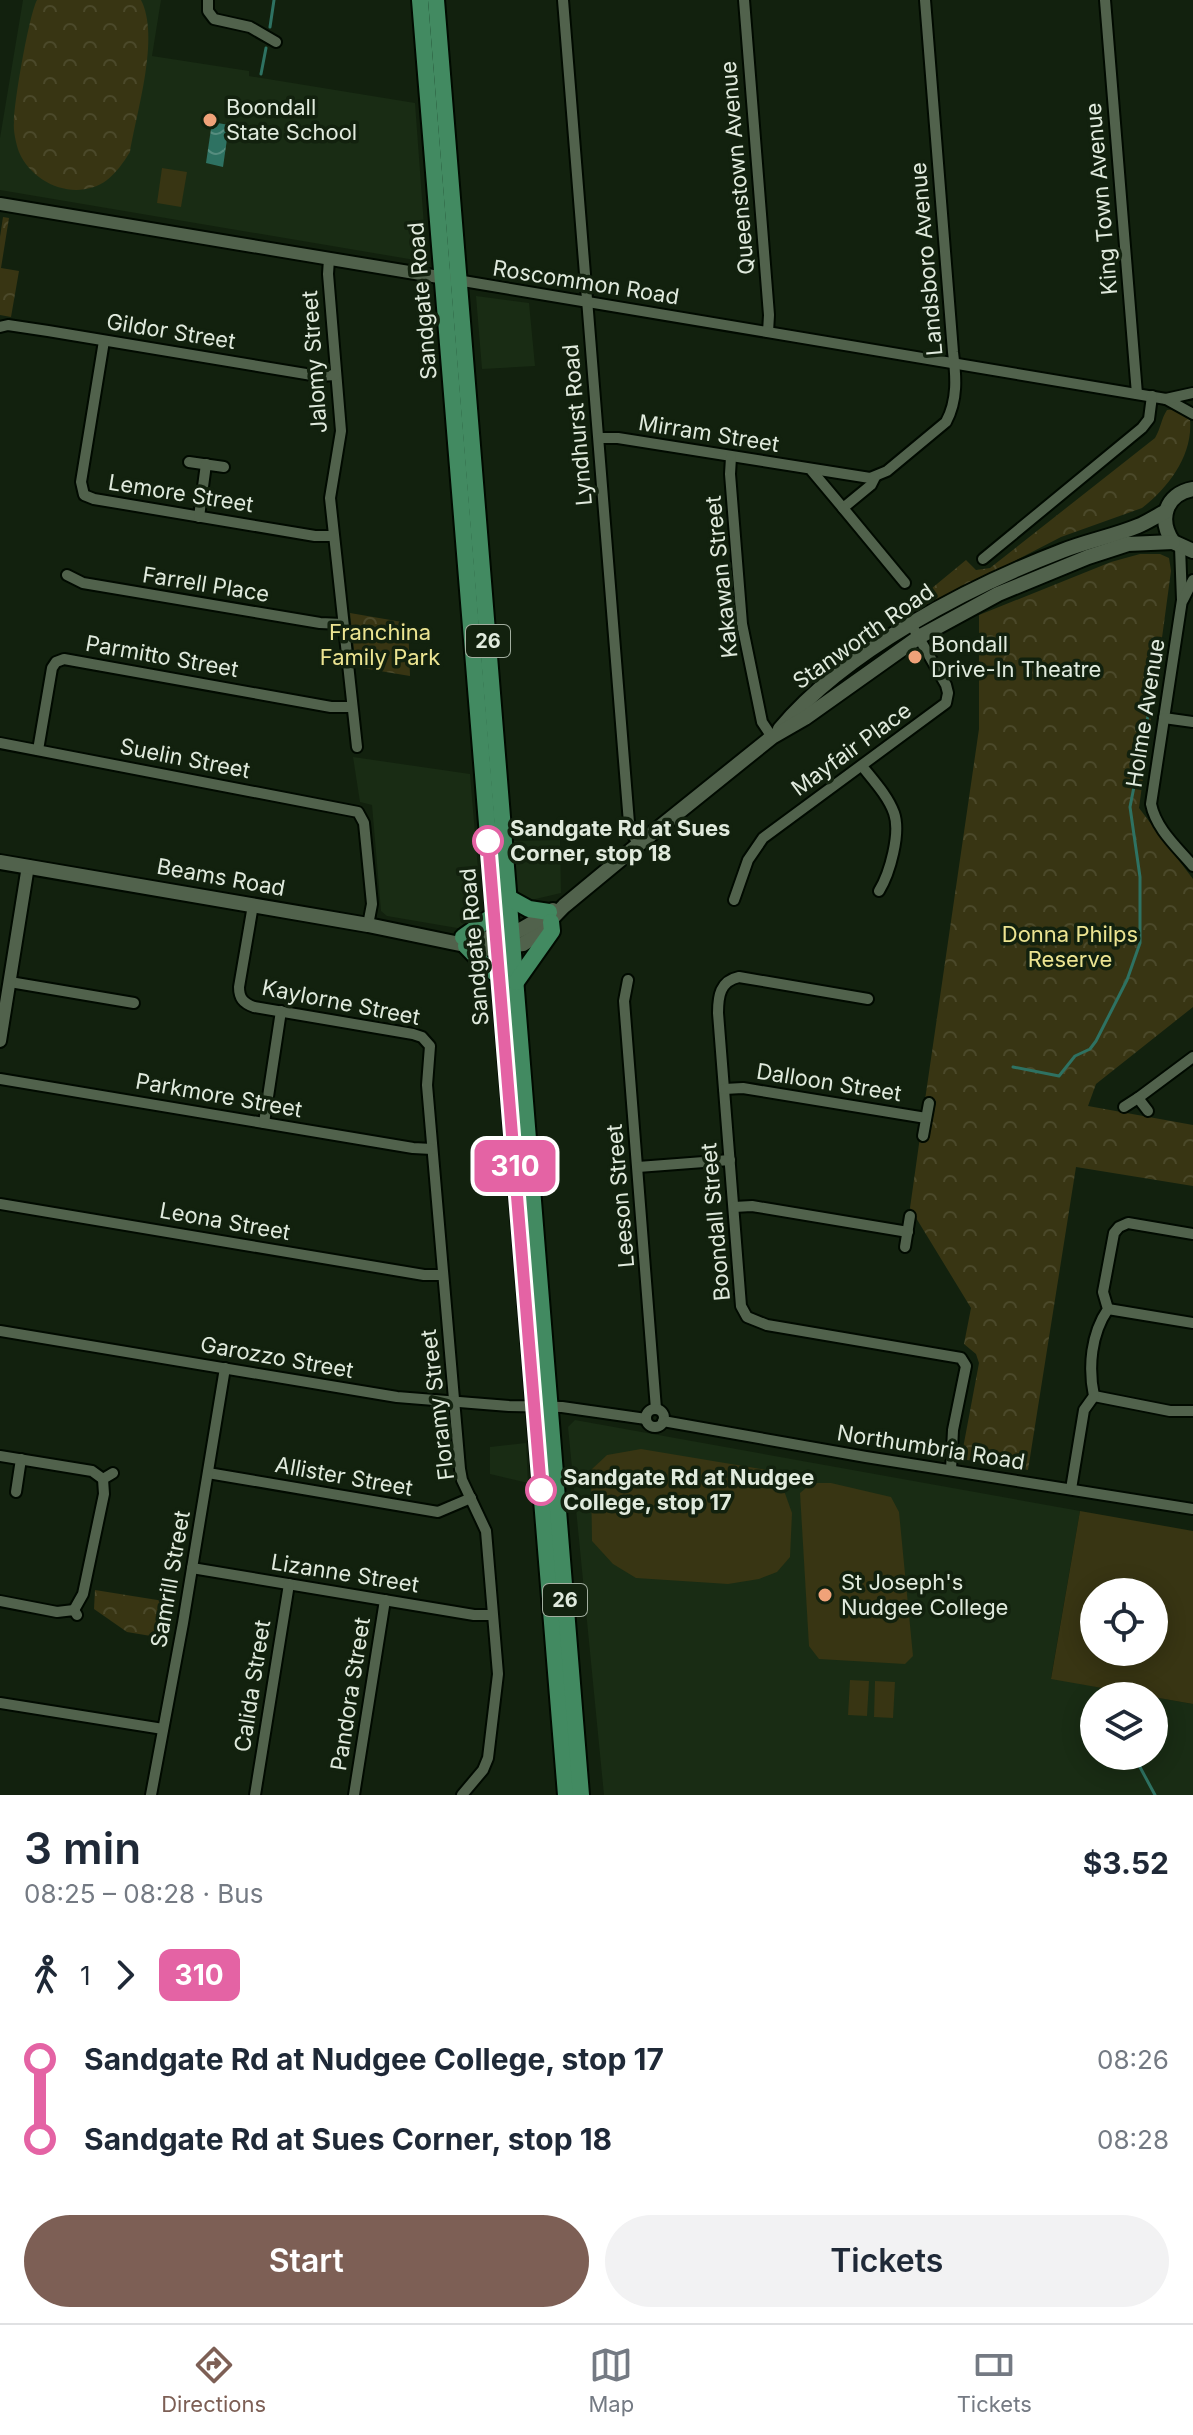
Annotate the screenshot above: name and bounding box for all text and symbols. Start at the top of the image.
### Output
street label: Queenstown Avenue [715,60,759,276]
place label: Boondall State School [226,94,357,145]
street label: King Town Avenue [1080,102,1122,296]
marker: Boondall State School [201,111,219,129]
street label: Landsboro Avenue [905,161,947,357]
street label: Sandgate Road [402,221,442,381]
street label: Roscommon Road [491,254,681,310]
street label: Jalomy Street [296,290,332,434]
street label: Gildor Street [105,308,237,354]
street label: Lyndhurst Road [557,343,597,507]
street label: Mirram Street [637,409,781,457]
street label: Lemore Street [106,469,256,517]
street label: Kakawan Street [700,494,742,660]
street label: Farrell Place [141,561,271,607]
street label: Stanworth Road [788,578,938,694]
park label: Franchina Family Park [320,619,440,670]
road number: 26 [466,625,510,657]
street label: Parmitto Street [84,630,240,682]
place label: Bondall Drive-In Theatre [931,631,1101,682]
street label: Holme Avenue [1120,637,1170,789]
marker: Bondall Drive-In Theatre [906,648,924,666]
street label: Mayfair Place [786,697,916,801]
street label: Suelin Street [118,733,252,783]
place label: Sandgate Rd at Sues Corner, stop 18 [510,815,730,866]
marker: Sandgate Rd at Sues Corner, stop 18 [473,826,503,856]
street label: Beams Road [155,853,287,901]
street label: Sandgate Road [454,867,494,1027]
park label: Donna Philps Reserve [1002,921,1138,972]
street label: Kaylorne Street [260,974,422,1030]
street label: Dalloon Street [755,1058,903,1106]
street label: Parkmore Street [134,1068,304,1122]
street label: Leeson Street [601,1123,639,1269]
line badge: 310 [469,1140,561,1192]
street label: Boondall Street [695,1142,735,1302]
text: 310 [490,1149,540,1183]
street label: Leona Street [158,1197,292,1245]
street label: Floramy Street [415,1328,459,1482]
street label: Garozzo Street [198,1331,356,1383]
street label: Northumbria Road [835,1419,1027,1475]
street label: Allister Street [273,1451,415,1501]
place label: Sandgate Rd at Nudgee College, stop 17 [563,1464,814,1515]
marker: Sandgate Rd at Nudgee College, stop 17 [526,1475,556,1505]
street label: Samrill Street [145,1508,195,1650]
street label: Lizanne Street [269,1548,421,1598]
place label: St Joseph's Nudgee College [841,1569,1008,1620]
map controls [1080,1578,1168,1770]
button: locate [1080,1578,1168,1666]
road number: 26 [543,1584,587,1616]
marker: St Joseph's Nudgee College [816,1586,834,1604]
street label: Pandora Street [325,1615,375,1773]
street label: Calida Street [229,1618,275,1754]
button: layers [1080,1682,1168,1770]
text: 3 min [24,1821,141,1875]
text: $3.52 [1083,1845,1169,1881]
text: 08:25 – 08:28 · Bus [24,1878,263,1909]
icon: walk [24,1953,68,1997]
icon: forward [103,1953,147,1997]
text: 310 [175,1958,224,1992]
text: 1 [80,1960,91,1991]
text: Sandgate Rd at Nudgee College, stop 17 [84,2041,664,2077]
text: 08:26 [1097,2044,1169,2075]
text: Sandgate Rd at Sues Corner, stop 18 [84,2121,612,2157]
text: 08:28 [1097,2124,1169,2155]
button: Start [24,2215,589,2307]
button: Tickets [605,2215,1169,2307]
tab: Directions [161,2343,266,2417]
tab: Map [589,2343,634,2417]
tab: Tickets [957,2343,1032,2417]

